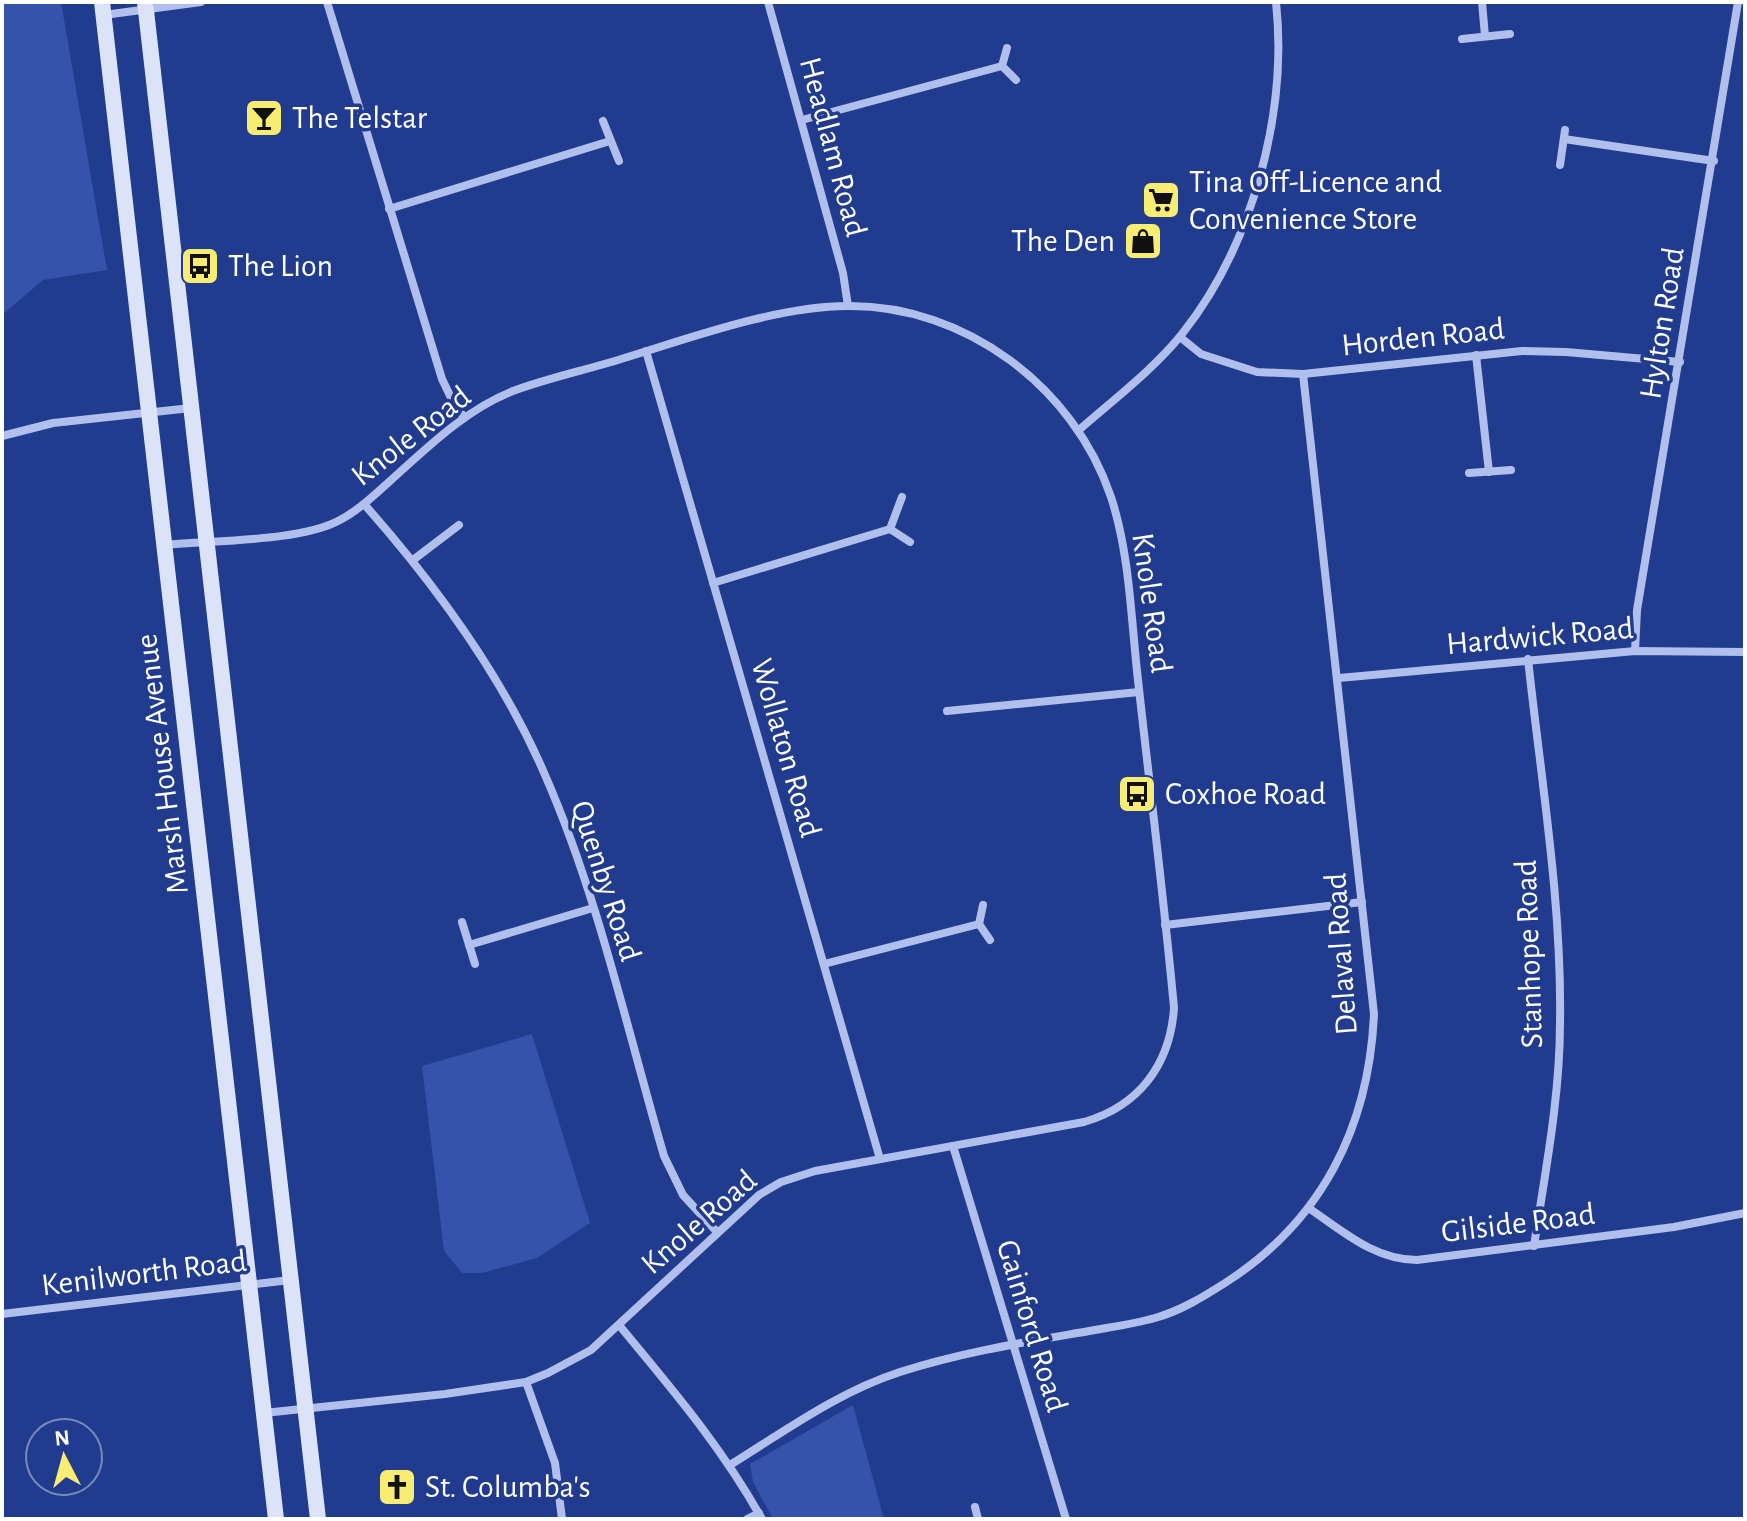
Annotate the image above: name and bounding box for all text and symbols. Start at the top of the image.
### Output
street label: Headlam Road [794,54,872,240]
bar icon: The Telstar [243,97,285,139]
place label: The Telstar [292,102,428,134]
place label: Tina Off-Licence and Convenience Store [1189,166,1442,235]
supermarket icon: Tina Off-Licence and Convenience Store [1140,179,1182,221]
shop icon: The Den [1122,220,1164,262]
place label: The Den [1011,225,1115,257]
bus stop icon: The Lion [179,245,221,287]
street label: Hylton Road [1634,245,1690,401]
place label: The Lion [228,250,333,282]
street label: Horden Road [1340,313,1506,361]
street label: Knole Road [346,380,476,492]
street label: Knole Road [1126,531,1178,675]
street label: Hardwick Road [1445,612,1635,660]
street label: Marsh House Avenue [130,632,194,896]
street label: Wollaton Road [745,655,827,841]
bus stop icon: Coxhoe Road [1116,773,1158,815]
place label: Coxhoe Road [1165,778,1326,810]
street label: Quenby Road [565,797,647,965]
street label: Stanhope Road [1510,859,1548,1049]
street label: Delaval Road [1319,872,1363,1036]
street label: Knole Road [635,1164,763,1280]
street label: Gilside Road [1439,1198,1597,1248]
street label: Gainford Road [991,1236,1073,1416]
street label: Kenilworth Road [40,1245,248,1301]
north arrow [24,1417,104,1497]
text: N [53,1426,71,1450]
church icon: St. Columba's [376,1466,418,1508]
place label: St. Columba's [425,1471,591,1503]

